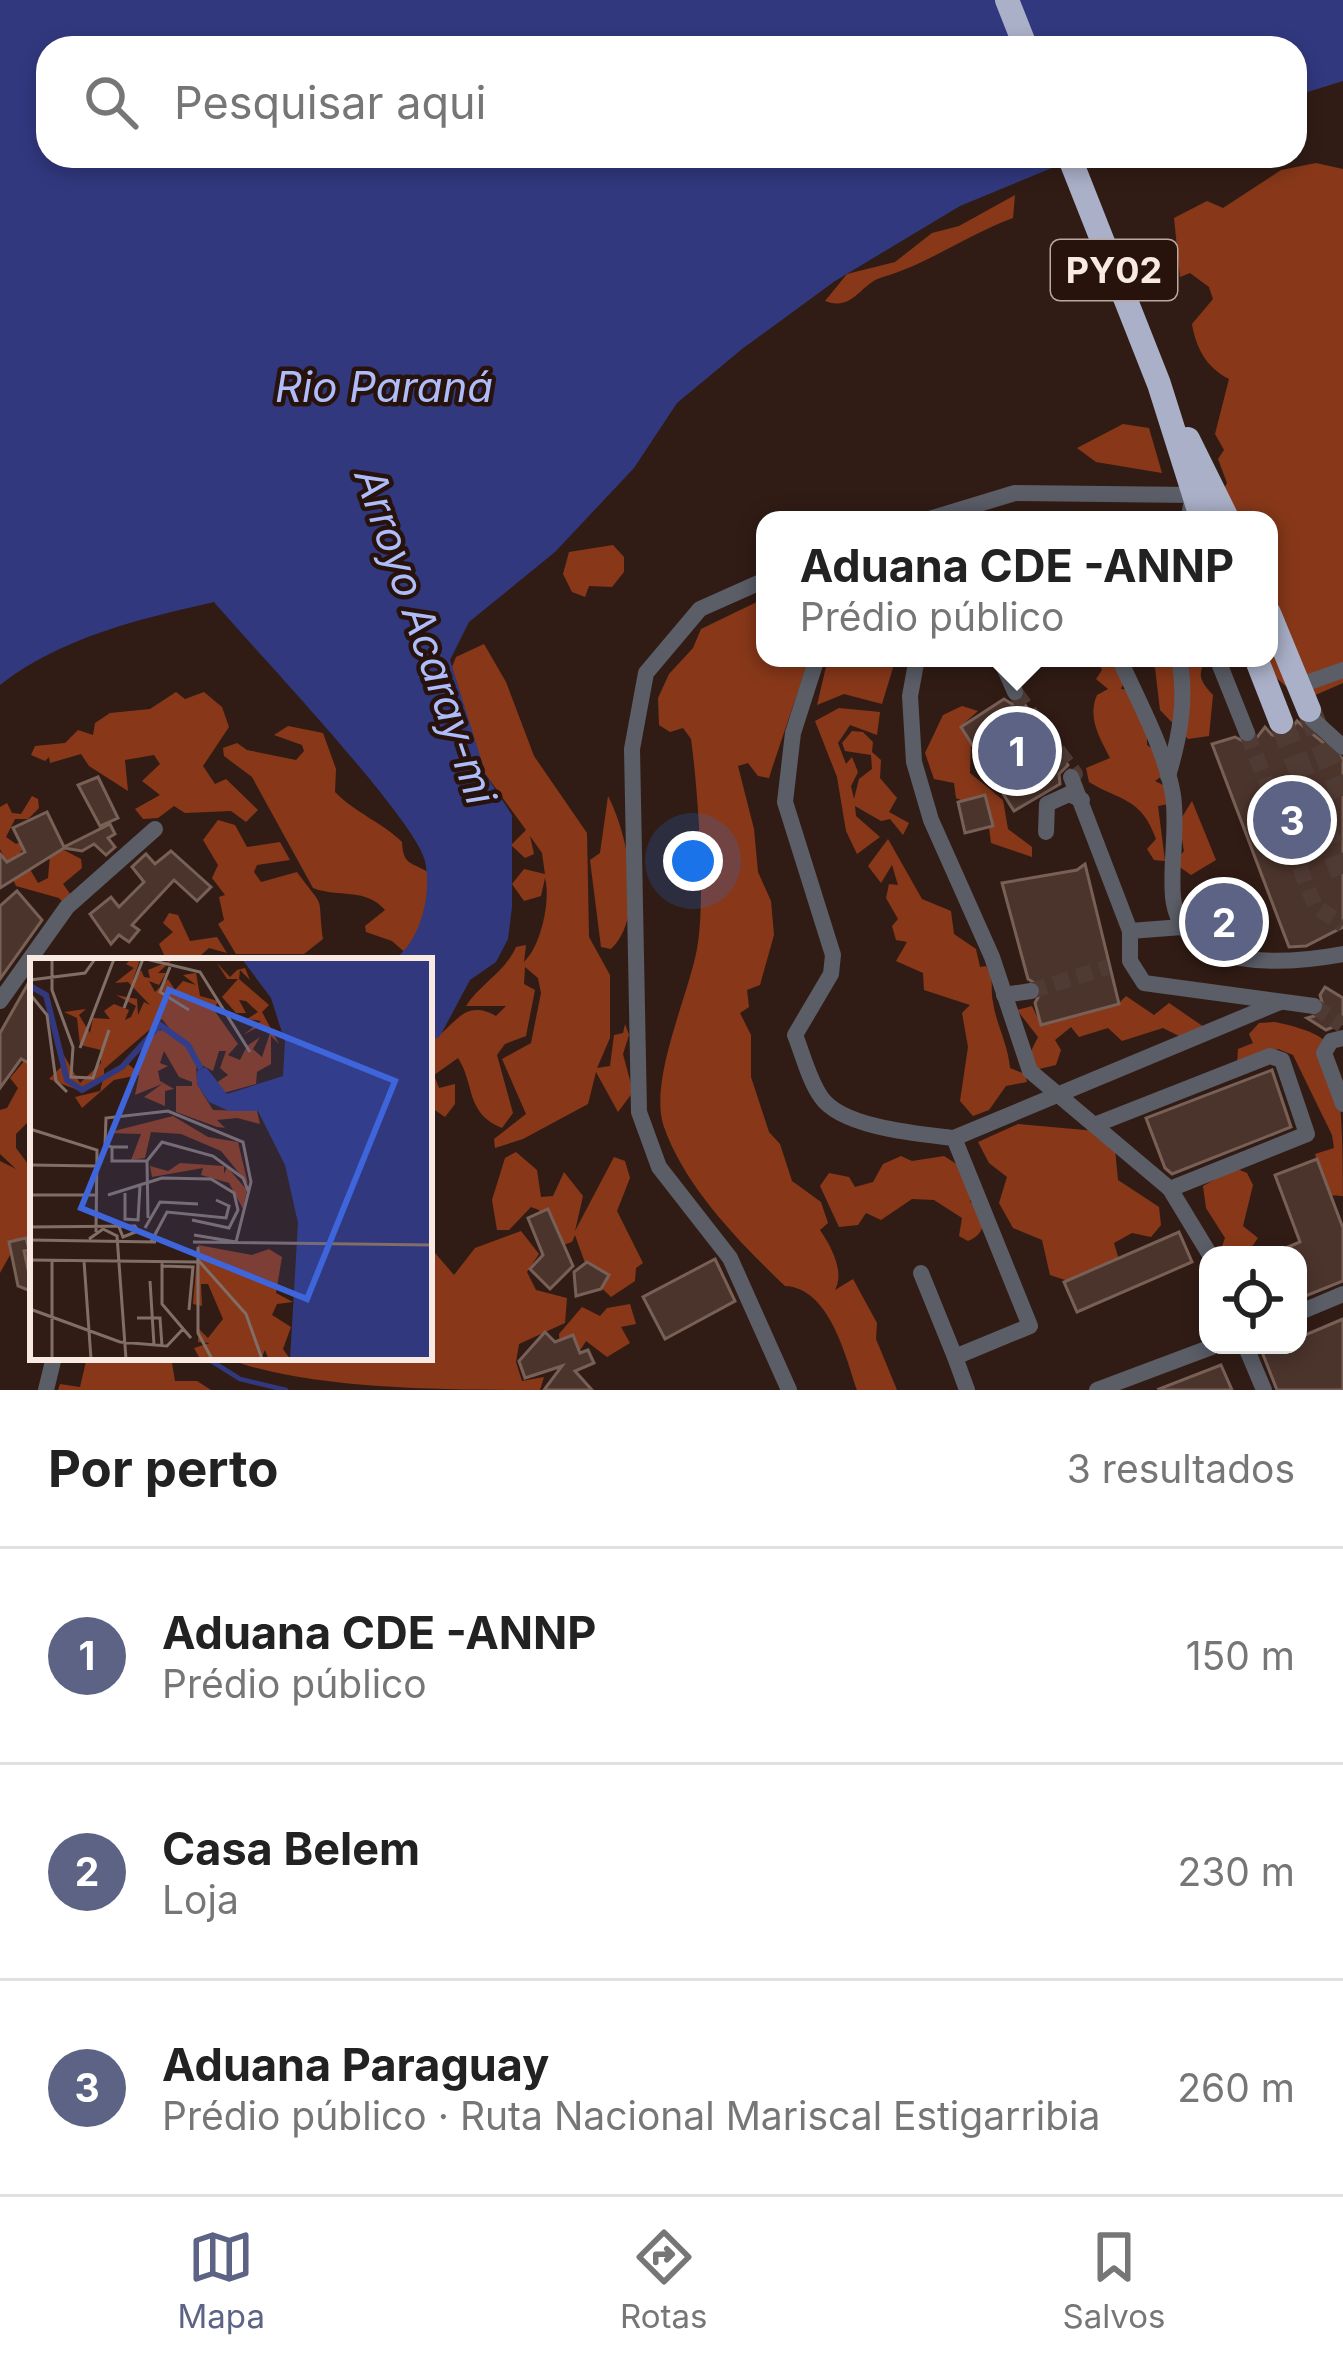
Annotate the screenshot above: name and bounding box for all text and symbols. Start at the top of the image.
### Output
search box [36,36,1307,168]
icon: search [78,69,144,135]
text: Pesquisar aqui [174,75,487,130]
road number: PY02 [1051,240,1177,300]
water label: Rio Paraná [275,361,493,412]
water label: Arroyo Acaray-mi [344,460,508,812]
popup [756,511,1278,667]
text: Aduana CDE -ANNP [800,538,1234,593]
text: Prédio público [800,593,1064,640]
pin: 1 [978,706,1056,796]
pin: 3 [1253,775,1331,865]
your location [663,831,723,891]
pin: 2 [1185,877,1263,967]
inset map [30,958,432,1360]
map controls [1199,1246,1307,1354]
button: locate [1199,1246,1307,1354]
text: Por perto [48,1438,279,1499]
text: 3 resultados [1067,1445,1295,1492]
text: Aduana CDE -ANNP [162,1605,597,1660]
text: 1 [79,1632,95,1679]
text: 150 m [1186,1632,1295,1679]
text: Prédio público [162,1660,427,1707]
text: Casa Belem [162,1821,420,1876]
text: 2 [75,1848,99,1895]
text: 230 m [1177,1848,1295,1895]
text: Loja [162,1876,239,1923]
text: Aduana Paraguay [162,2037,549,2092]
text: 3 [74,2064,100,2111]
text: 260 m [1177,2064,1295,2111]
text: Prédio público · Ruta Nacional Mariscal Estigarribia [162,2092,1100,2139]
tab: Mapa [178,2224,265,2336]
tab: Rotas [620,2224,707,2336]
tab: Salvos [1062,2224,1165,2336]

